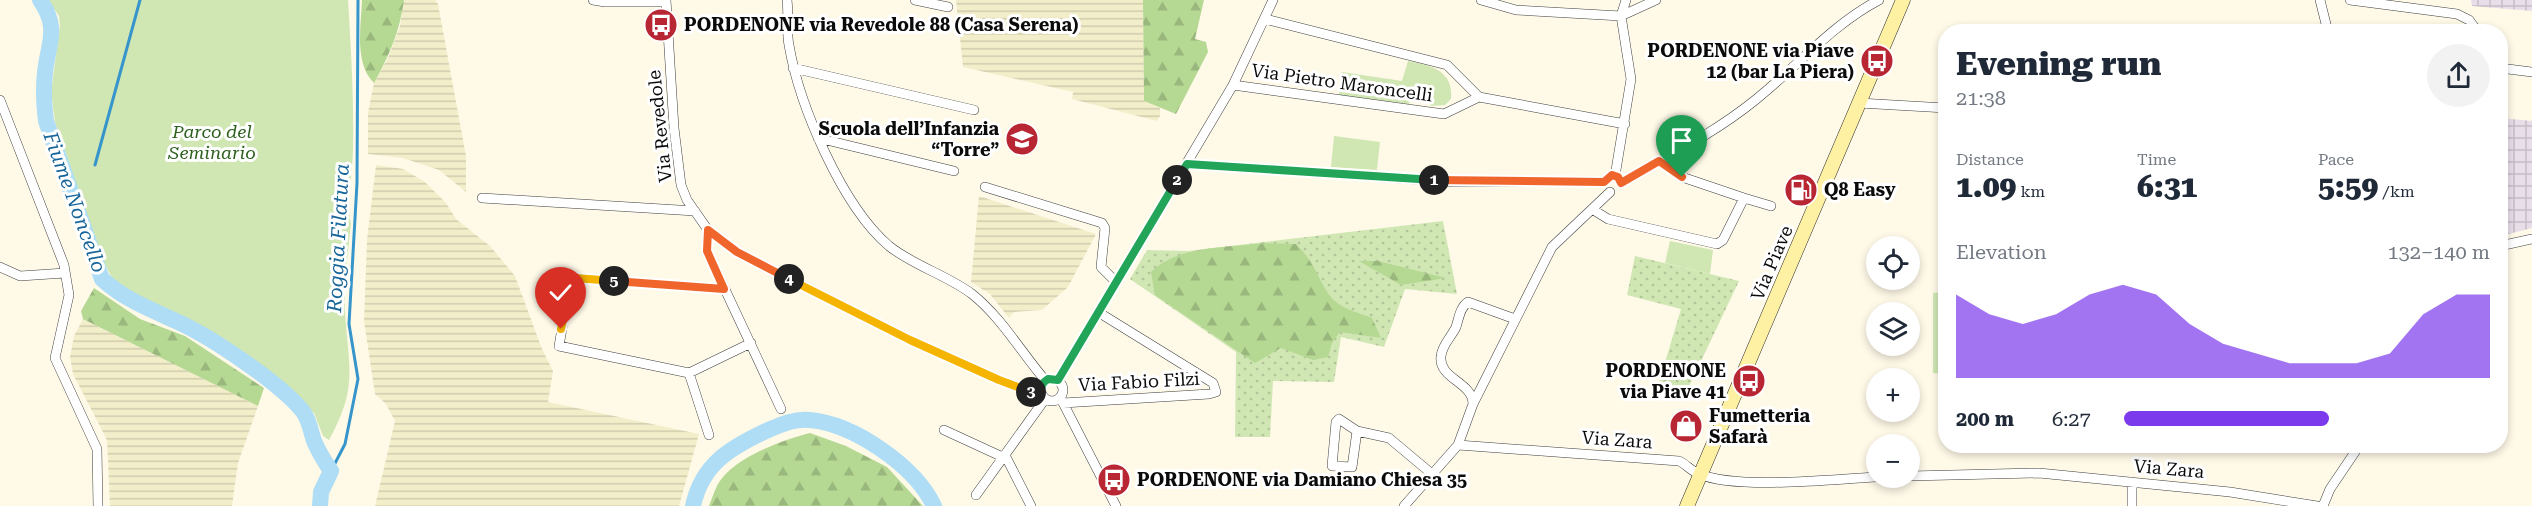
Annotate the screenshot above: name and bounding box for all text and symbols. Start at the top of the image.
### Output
bus stop icon: PORDENONE via Revedole 88 (Casa Serena) [643,7,679,43]
place label: PORDENONE via Revedole 88 (Casa Serena) [684,14,1078,35]
place label: PORDENONE via Piave 12 (bar La Piera) [1647,40,1854,82]
bus stop icon: PORDENONE via Piave 12 (bar La Piera) [1859,43,1895,79]
text: Evening run [1956,44,2161,83]
button: share [2427,44,2490,107]
street label: Via Pietro Maroncelli [1250,59,1434,106]
street label: Via Revedole [643,69,676,183]
text: 21:38 [1956,86,2006,110]
pin [1656,115,1707,177]
place label: Scuola dell’Infanzia “Torre” [819,118,999,160]
park label: Parco del Seminario [167,121,256,163]
school or university icon: Scuola dell’Infanzia “Torre” [1004,121,1040,157]
icon: arrive [1665,124,1698,157]
water label: Fiume Noncello [38,127,112,276]
text: Distance [1956,150,2024,169]
text: Time [2137,150,2176,169]
text: Pace [2318,150,2354,169]
water label: Roggia Filatura [322,163,354,314]
pin: 2 [1162,165,1192,195]
pin: 1 [1419,165,1449,195]
text: 1.09 [1956,169,2016,204]
text: 6:31 [2137,169,2197,204]
text: 5:59 [2318,169,2378,204]
text: 2 [1173,170,1181,189]
text: 1 [1430,170,1438,189]
fuel station icon: Q8 Easy [1783,172,1819,208]
place label: Q8 Easy [1824,179,1896,200]
text: km [2016,182,2045,201]
text: /km [2378,182,2415,201]
street label: Via Piave [1746,222,1797,303]
map controls [1866,236,1920,488]
button: locate [1866,236,1920,290]
text: Elevation [1956,240,2047,264]
text: 132–140 m [2387,240,2490,264]
pin: 4 [774,264,804,294]
pin: 5 [599,266,629,296]
pin [535,267,586,329]
text: 4 [785,269,793,288]
text: 5 [610,271,618,290]
icon: check [544,276,577,309]
button: layers [1866,302,1920,356]
place label: PORDENONE via Piave 41 [1605,360,1726,402]
bus stop icon: PORDENONE via Piave 41 [1731,363,1767,399]
street label: Via Fabio Filzi [1078,368,1200,395]
button: + [1866,368,1920,422]
pin: 3 [1016,377,1046,407]
text: 3 [1027,382,1035,401]
place label: Fumetteria Safarà [1709,405,1810,447]
text: 200 m [1956,407,2014,431]
text: 6:27 [2052,407,2091,431]
shop icon: Fumetteria Safarà [1668,408,1704,444]
street label: Via Zara [1581,427,1653,452]
button: − [1866,434,1920,488]
street label: Via Zara [2133,455,2205,482]
bus stop icon: PORDENONE via Damiano Chiesa 35 [1096,462,1132,498]
place label: PORDENONE via Damiano Chiesa 35 [1137,469,1467,490]

